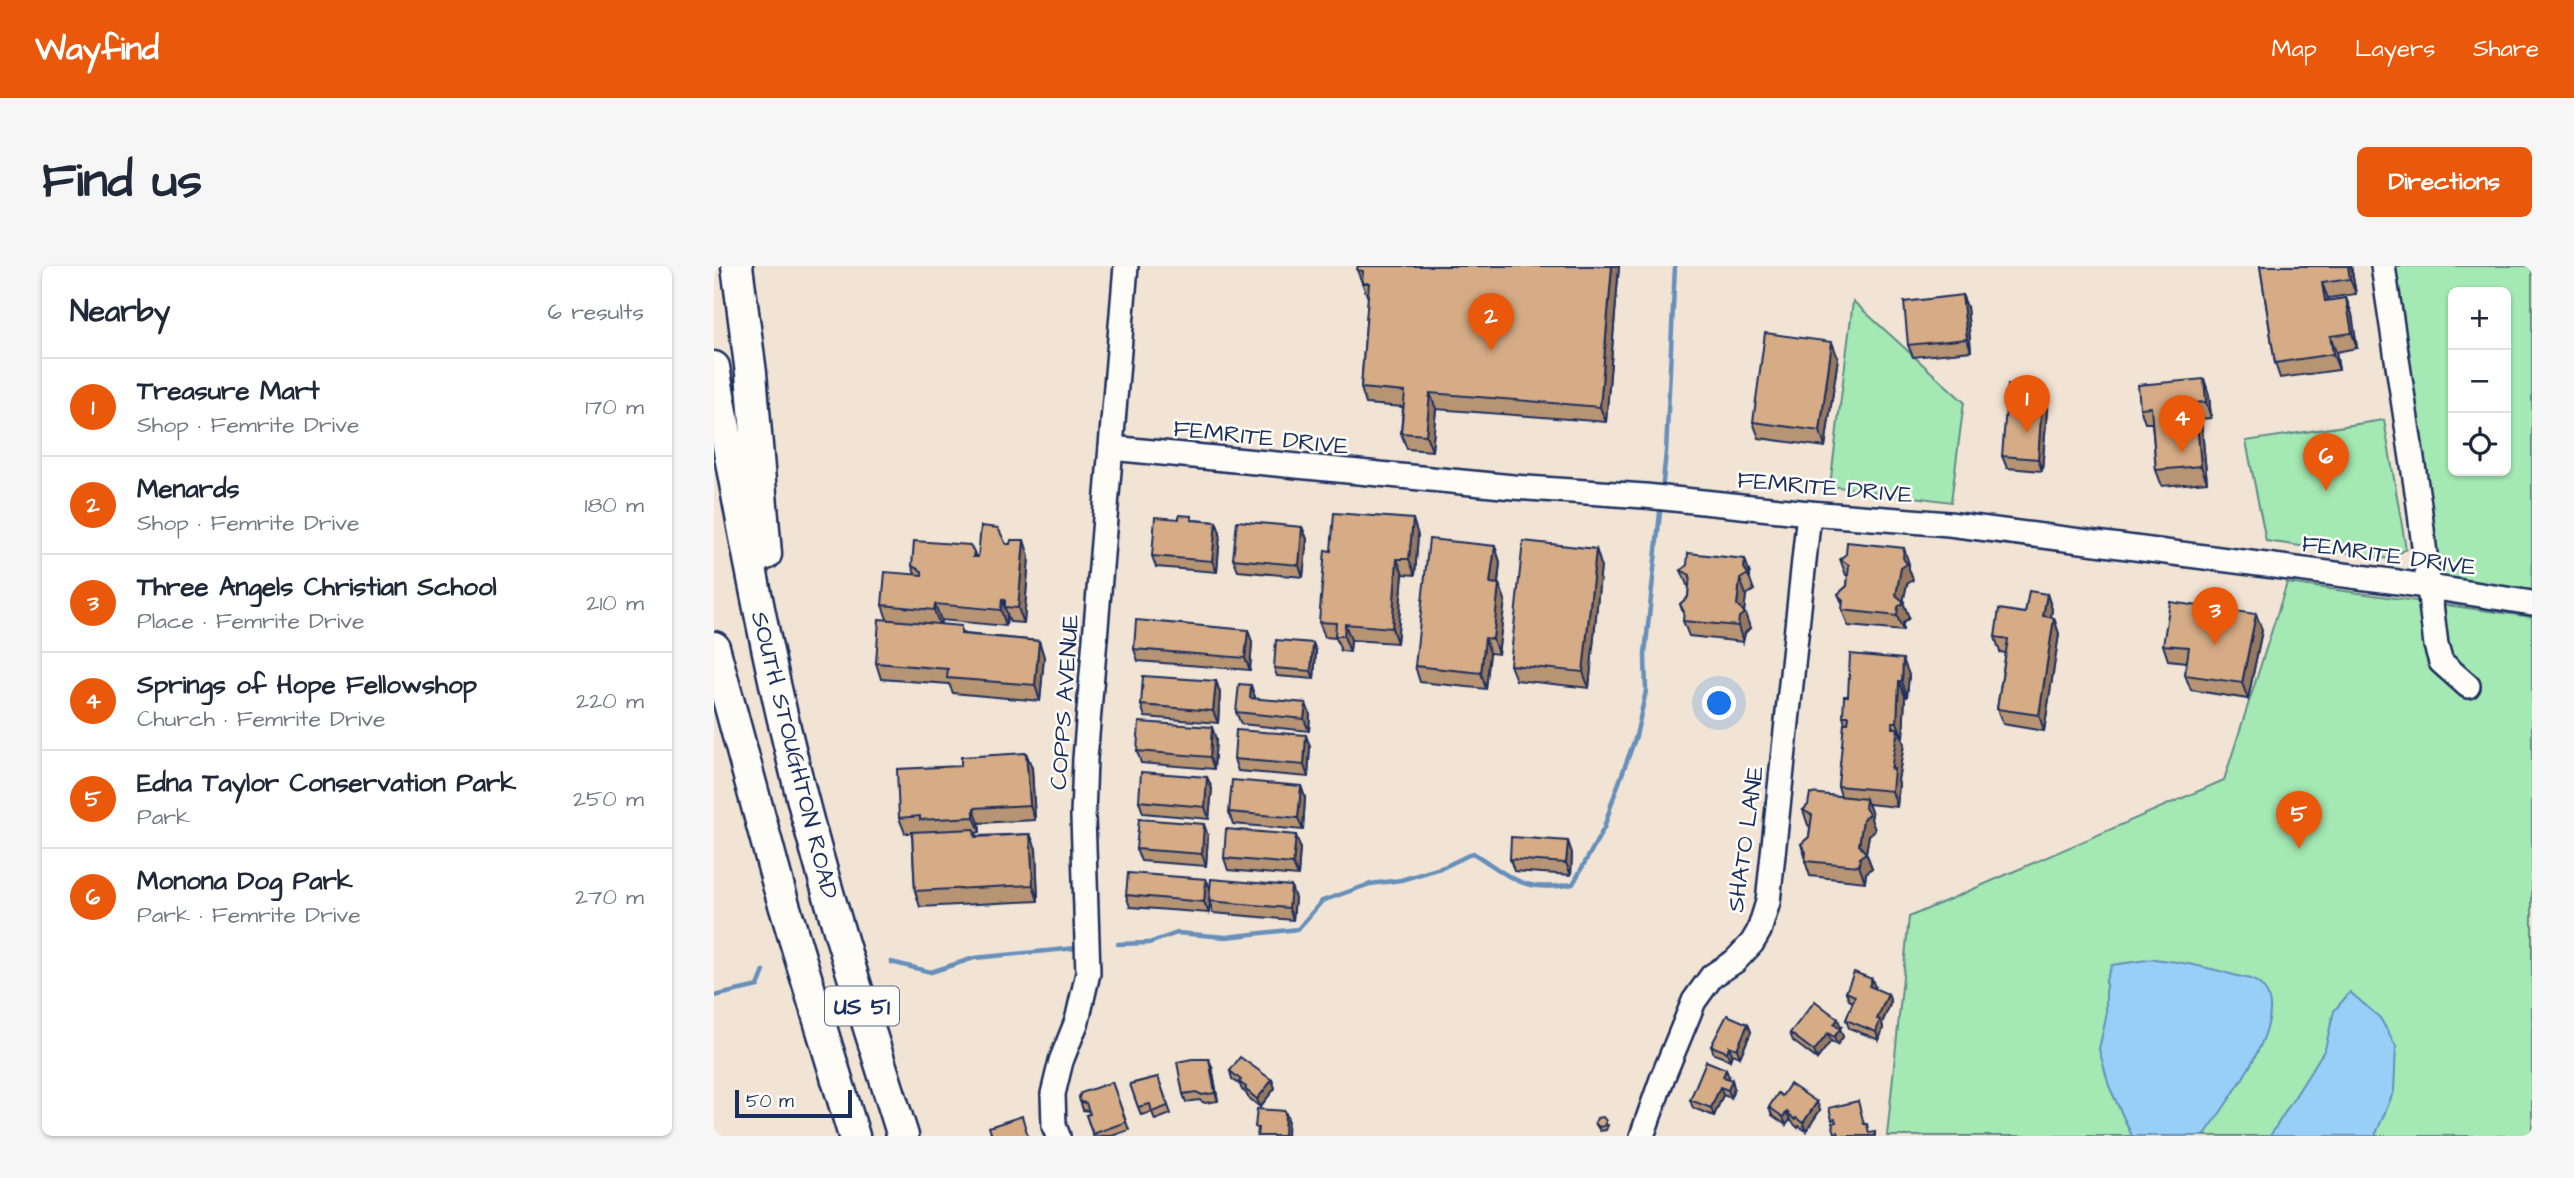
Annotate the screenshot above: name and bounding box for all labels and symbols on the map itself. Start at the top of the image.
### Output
pin: 2 [1468,293,1514,351]
pin: 1 [2004,375,2050,433]
pin: 4 [2159,395,2205,453]
street label: FEMRITE DRIVE [1172,412,1350,464]
pin: 6 [2303,433,2349,491]
street label: FEMRITE DRIVE [1736,463,1914,513]
street label: FEMRITE DRIVE [2299,527,2478,585]
pin: 3 [2192,587,2238,645]
street label: SOUTH STOUGHTON ROAD [742,608,846,902]
street label: COPPS AVENUE [1042,613,1088,791]
your location [1702,686,1736,720]
street label: SHATO LANE [1719,764,1773,914]
pin: 5 [2276,791,2322,849]
road number: US 51 [825,986,899,1026]
scale bar [735,1087,852,1119]

